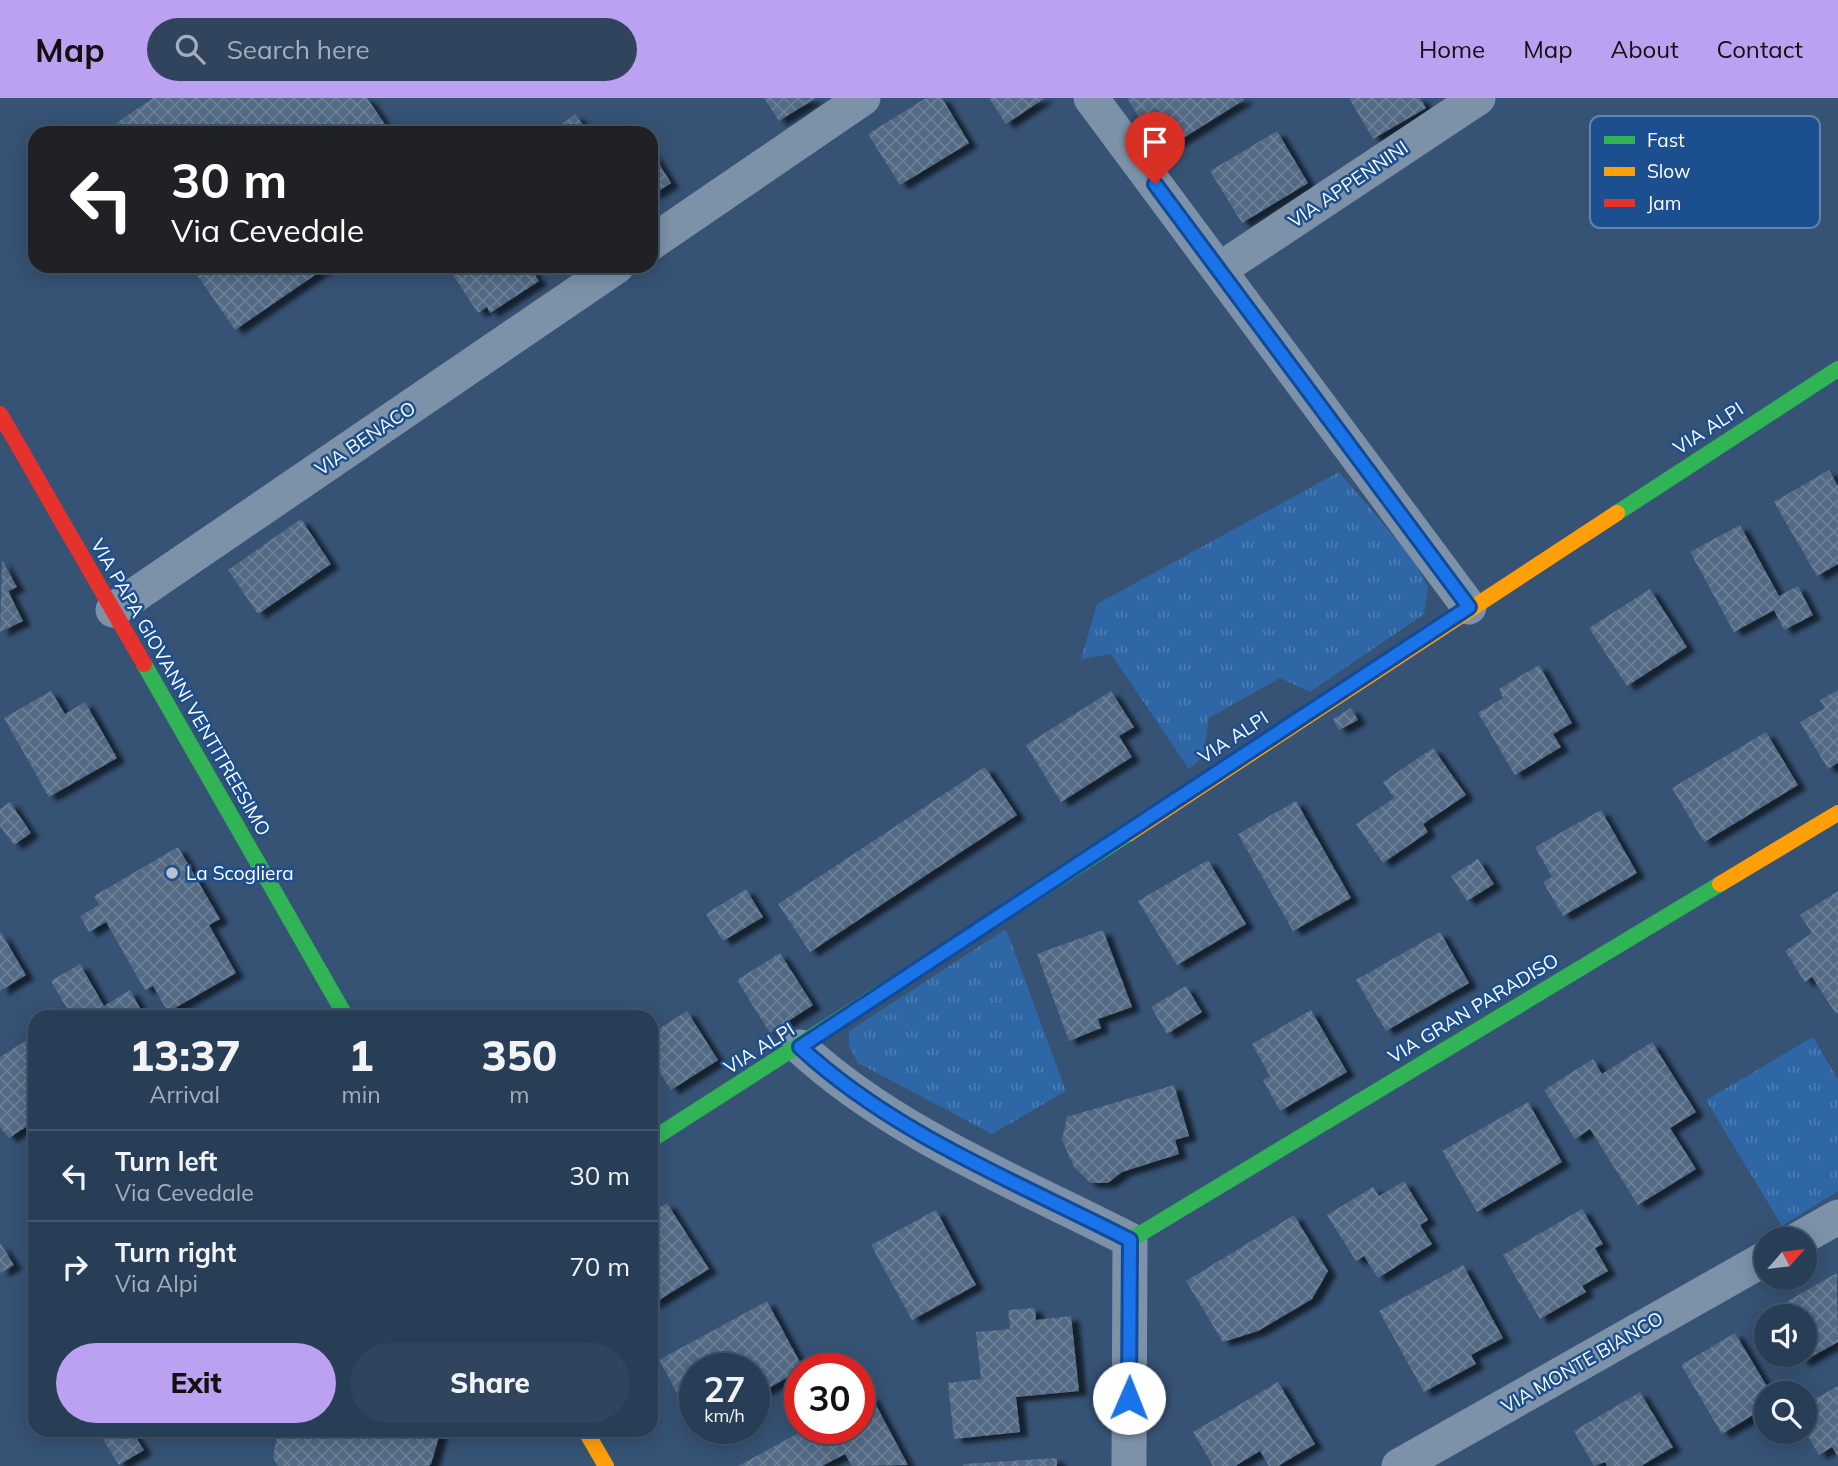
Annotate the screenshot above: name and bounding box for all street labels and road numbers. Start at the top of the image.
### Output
street label: VIA APPENNINI [1284,135,1412,233]
street label: VIA BENACO [310,396,420,480]
street label: VIA ALPI [1668,396,1748,460]
street label: VIA PAPA GIOVANNI VENTITREESIMO [86,534,276,840]
street label: VIA ALPI [1193,705,1273,769]
street label: VIA GRAN PARADISO [1383,948,1563,1068]
street label: VIA ALPI [719,1017,799,1079]
street label: VIA MONTE BIANCO [1497,1306,1667,1418]

